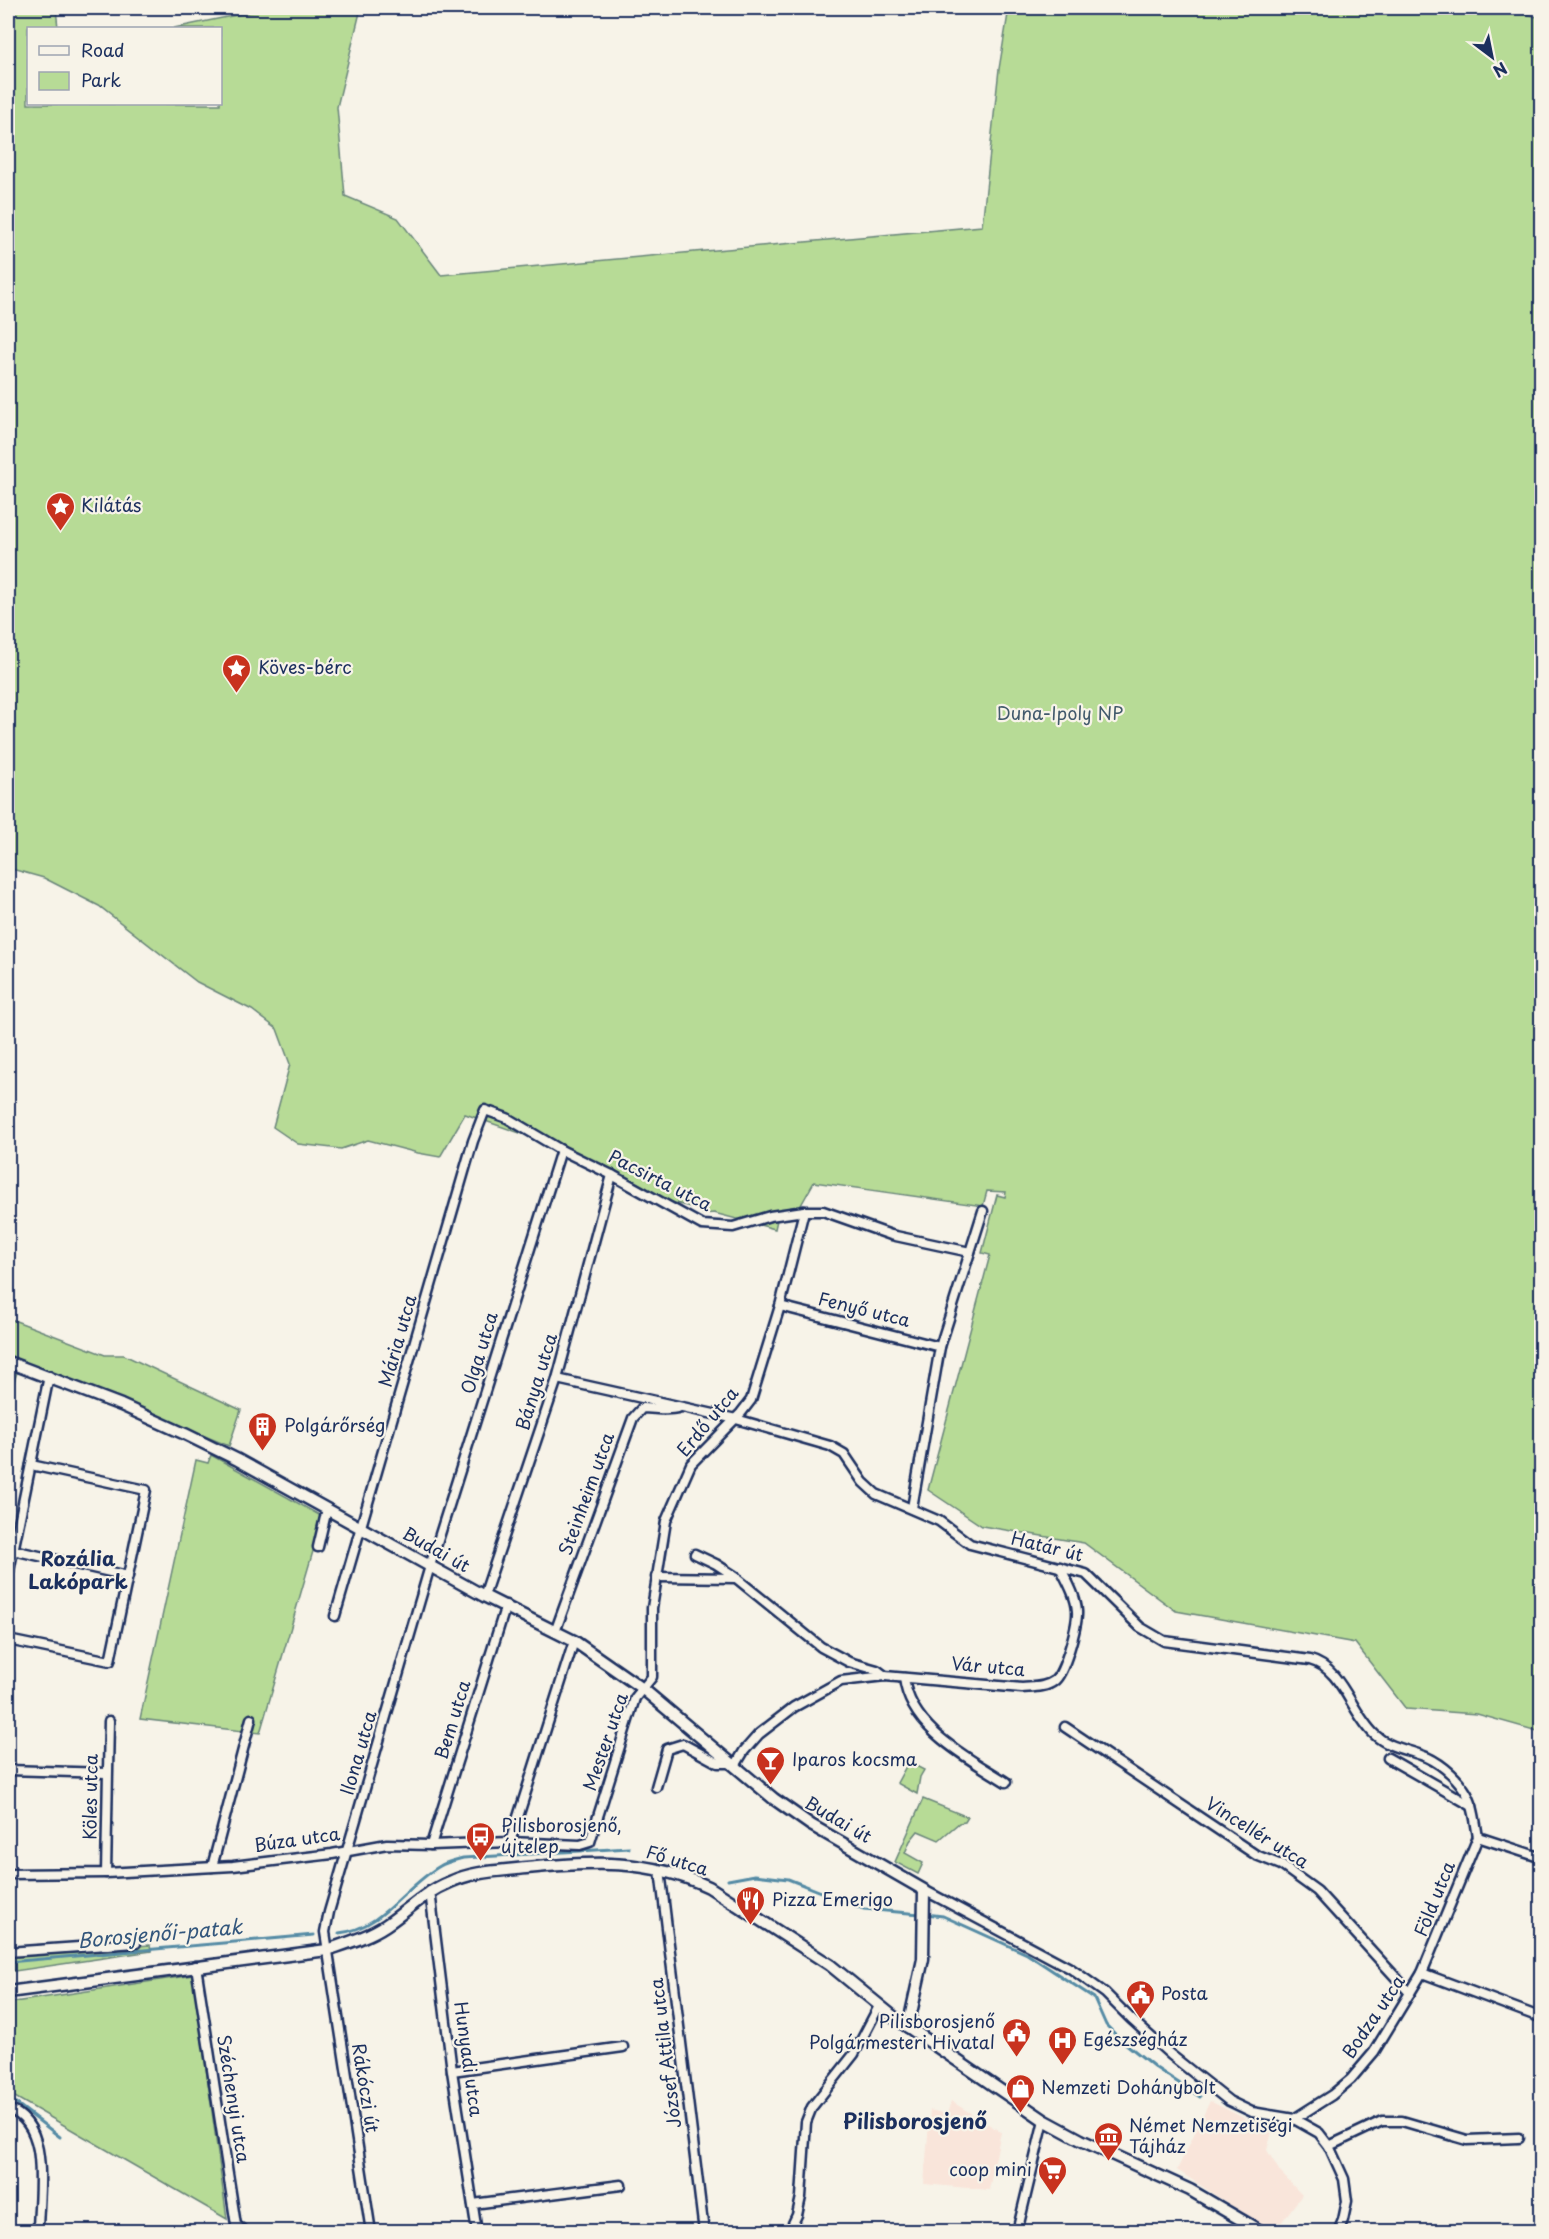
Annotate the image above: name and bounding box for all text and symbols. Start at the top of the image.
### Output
legend [27,27,222,105]
north arrow [1462,27,1522,87]
text: Road [81,36,125,63]
text: N [1489,57,1512,84]
text: Park [81,66,121,93]
place icon: Kilátás [44,490,76,532]
place label: Kilátás [81,491,141,518]
place icon: Köves-bérc [221,652,253,694]
place label: Köves-bérc [258,653,352,680]
park label: Duna-Ipoly NP [997,699,1123,726]
street label: Pacsirta utca [604,1142,718,1218]
street label: Fenyő utca [816,1284,914,1333]
street label: Mária utca [370,1290,423,1390]
street label: Olga utca [453,1307,504,1397]
street label: Bánya utca [508,1329,563,1434]
street label: Erdő utca [670,1380,745,1462]
building icon: Polgárőrség [247,1410,279,1452]
place label: Polgárőrség [284,1411,385,1438]
street label: Steinheim utca [551,1428,621,1559]
street label: Budai út [398,1519,475,1578]
street label: Határ út [1009,1524,1086,1568]
district label: Rozália Lakópark [28,1543,128,1596]
street label: Vár utca [950,1649,1026,1682]
street label: Bem utca [427,1676,477,1763]
street label: Mester utca [575,1688,634,1794]
street label: Ilona utca [333,1706,383,1798]
bar icon: Iparos kocsma [755,1744,787,1786]
place label: Iparos kocsma [792,1745,918,1772]
street label: Köles utca [75,1753,104,1840]
street label: Budai út [800,1789,877,1849]
street label: Vincellér utca [1201,1789,1315,1875]
place label: Pilisborosjenő, újtelep [501,1811,622,1859]
street label: Búza utca [252,1819,342,1858]
bus stop icon: Pilisborosjenő, újtelep [464,1820,496,1862]
street label: Fő utca [643,1837,713,1882]
street label: Föld utca [1406,1856,1461,1940]
restaurant icon: Pizza Emerigo [735,1884,767,1926]
place label: Pizza Emerigo [772,1885,893,1912]
water label: Borosjenői-patak [76,1911,244,1955]
street label: Bodza utca [1335,1968,1411,2063]
street label: József Attila utca [642,1976,687,2130]
public building icon: Posta [1124,1978,1156,2020]
place label: Posta [1161,1979,1209,2006]
street label: Hunyadi utca [448,1999,491,2119]
place label: Pilisborosjenő Polgármesteri Hivatal [809,2007,995,2055]
public building icon: Pilisborosjenő Polgármesteri Hivatal [1000,2016,1032,2058]
hospital icon: Egészségház [1046,2024,1078,2066]
place label: Egészségház [1083,2025,1188,2052]
street label: Széchenyi utca [211,2033,258,2166]
street label: Rákóczi út [346,2041,387,2135]
shop icon: Nemzeti Dohánybolt [1004,2072,1036,2114]
place label: Nemzeti Dohánybolt [1041,2073,1216,2100]
district label: Pilisborosjenő [843,2104,987,2136]
place label: Német Nemzetiségi Tájház [1129,2111,1293,2159]
museum icon: Német Nemzetiségi Tájház [1092,2120,1124,2162]
supermarket icon: coop mini [1037,2154,1069,2196]
place label: coop mini [949,2155,1032,2182]

